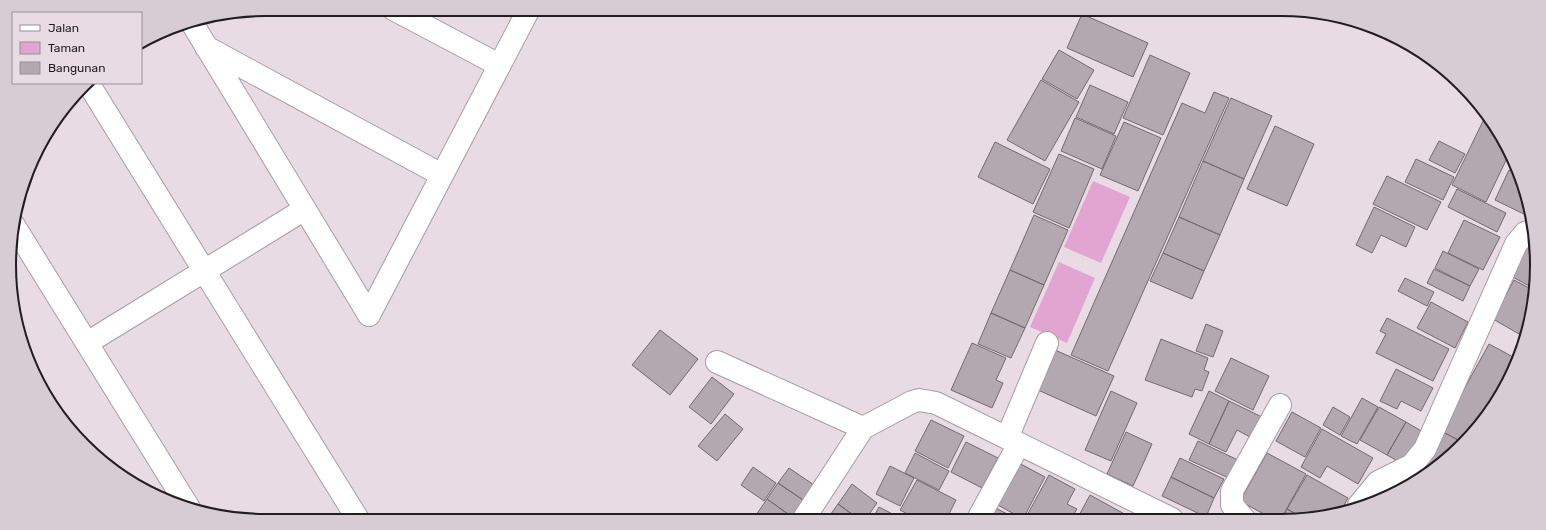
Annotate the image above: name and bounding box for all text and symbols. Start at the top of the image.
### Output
legend [12,12,142,84]
text: Jalan [48,21,79,35]
text: Taman [48,41,85,55]
text: Bangunan [48,61,105,75]

